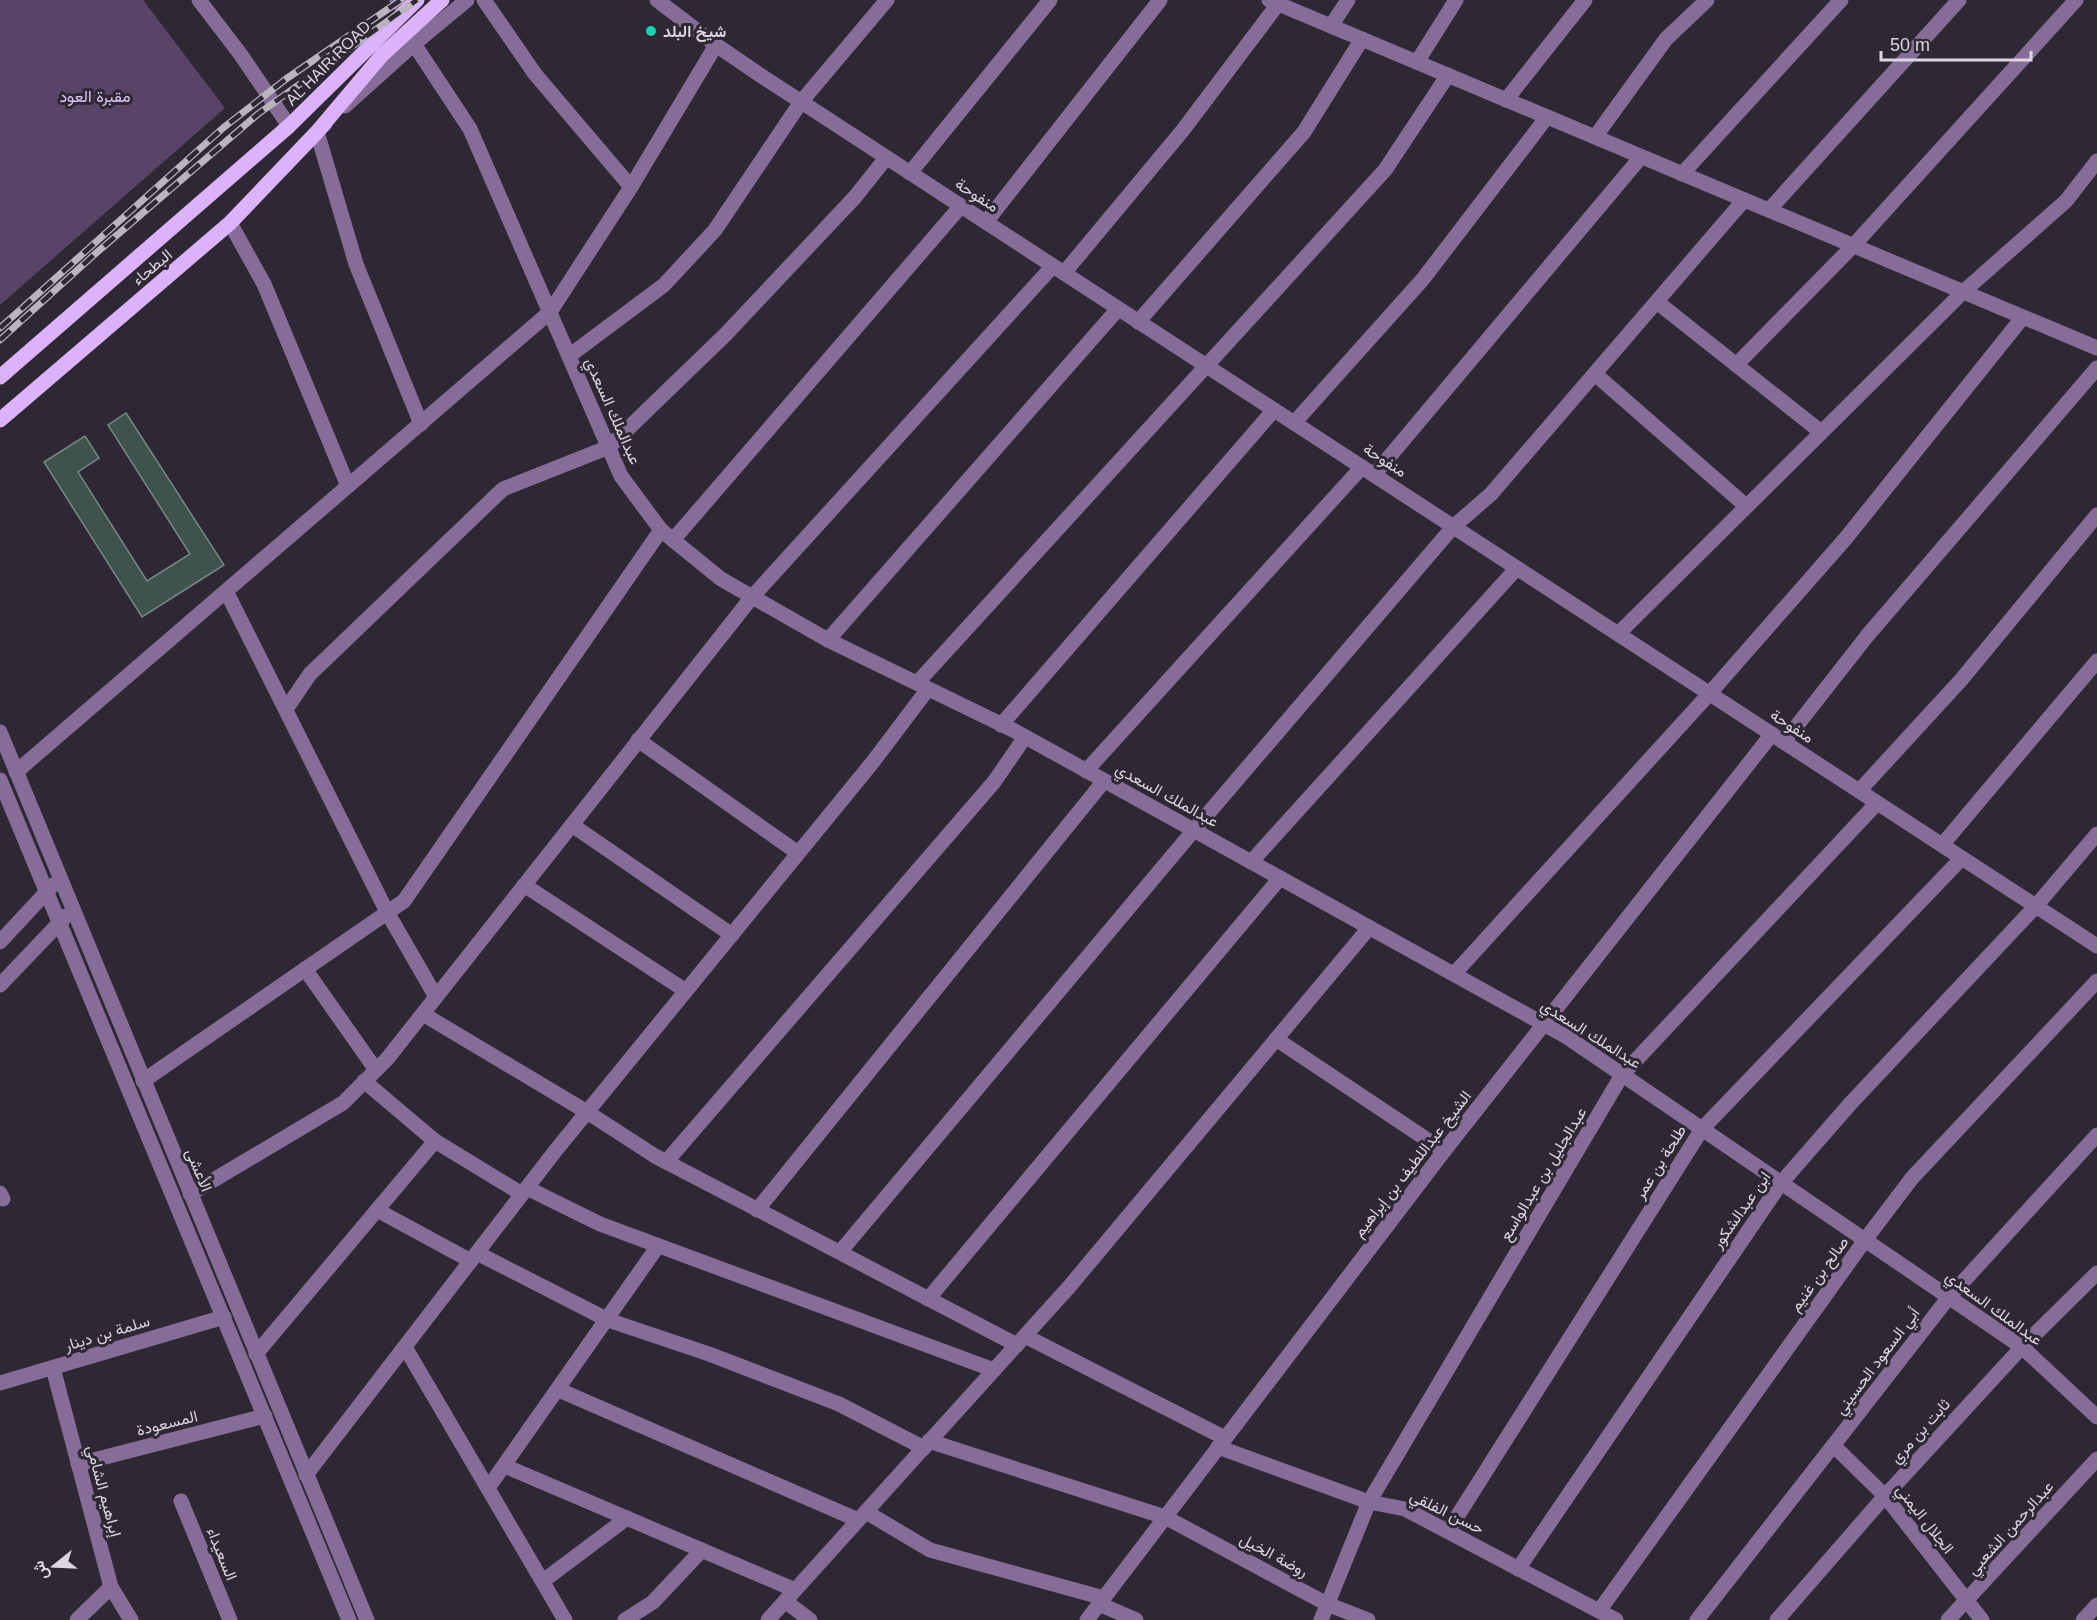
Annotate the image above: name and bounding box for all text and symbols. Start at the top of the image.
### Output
street label: AL HAIR ROAD [282,17,374,109]
place label: شيخ البلد [663,23,727,43]
marker: شيخ البلد [644,24,658,38]
scale bar [1881,24,2031,62]
text: 50 m [1890,35,1930,55]
park label: مقبرة العود [59,88,131,107]
street label: منفوحة [951,175,1002,217]
street label: البطحاء [129,246,176,289]
street label: عبدالملك السعدي [577,355,644,469]
street label: منفوحة [1359,440,1410,482]
street label: منفوحة [1766,706,1817,748]
street label: عبدالملك السعدي [1110,760,1221,835]
street label: عبدالملك السعدي [1535,996,1644,1076]
street label: الشيخ عبداللطيف بن إبراهيم [1350,1088,1477,1242]
street label: عبدالجليل بن عبدالواسع [1496,1104,1592,1245]
street label: طلحة بن عمر [1630,1122,1691,1204]
street label: الأعشى [181,1146,215,1195]
street label: ابن عبدالشكور [1708,1169,1775,1253]
street label: صالح بن غنيم [1786,1233,1854,1316]
street label: عبدالملك السعدي [1940,1267,2045,1353]
street label: أبي السعود الحسيني [1831,1304,1927,1421]
street label: سلمة بن دينار [61,1312,152,1356]
street label: ثابت بن مري [1887,1396,1957,1470]
street label: المسعودة [135,1407,200,1441]
street label: إبراهيم الشامي [79,1443,124,1540]
street label: عبدالرحمن الشعبي [1964,1478,2060,1582]
street label: الجلال اليمني [1889,1481,1957,1560]
street label: حسن الفلقي [1405,1487,1487,1542]
street label: السعيداء [203,1525,240,1583]
street label: روضة الخيل [1236,1530,1311,1582]
north arrow [24,1536,84,1596]
text: ش [29,1558,52,1582]

